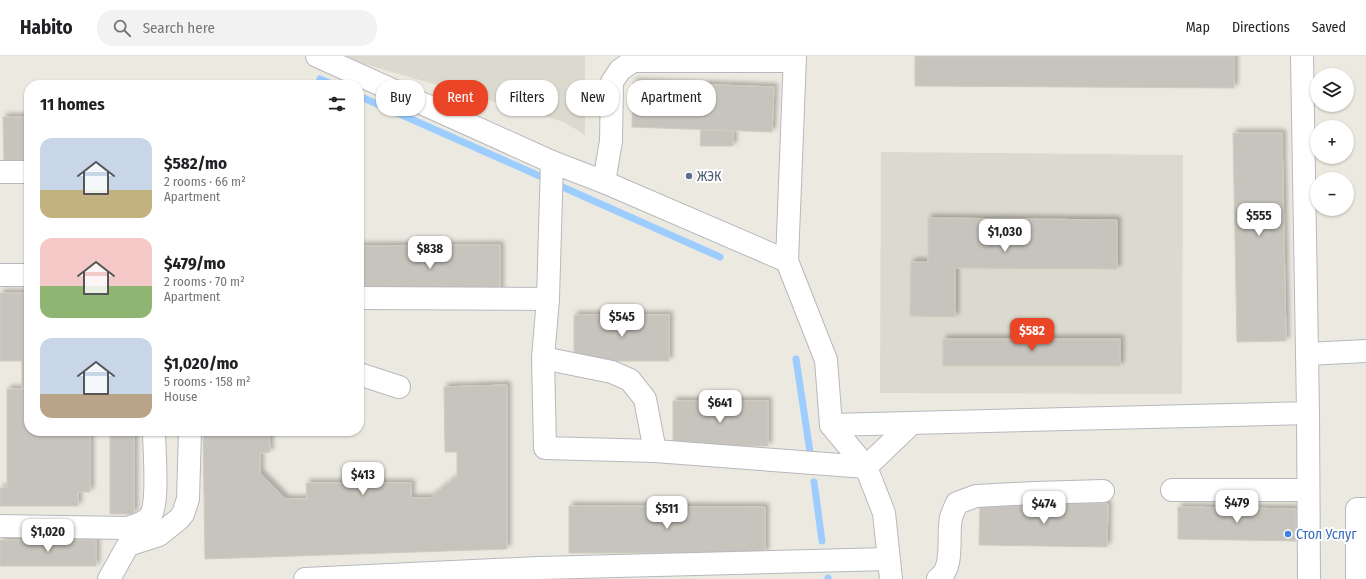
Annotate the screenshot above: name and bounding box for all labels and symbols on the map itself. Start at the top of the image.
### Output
place label: ЖЭК [697,168,722,185]
marker: ЖЭК [684,171,694,181]
pin: $555 [1235,203,1283,237]
pin: $1,030 [972,219,1038,253]
pin: $838 [406,236,454,270]
pin: $545 [598,304,646,338]
pin: $582 [1008,318,1056,352]
pin: $641 [696,390,744,424]
pin: $413 [339,462,387,496]
pin: $479 [1213,490,1261,524]
pin: $474 [1020,491,1068,525]
pin: $511 [643,496,691,530]
pin: $1,020 [15,519,81,553]
place label: Стол Услуг [1296,526,1357,543]
marker: Стол Услуг [1283,529,1293,539]

